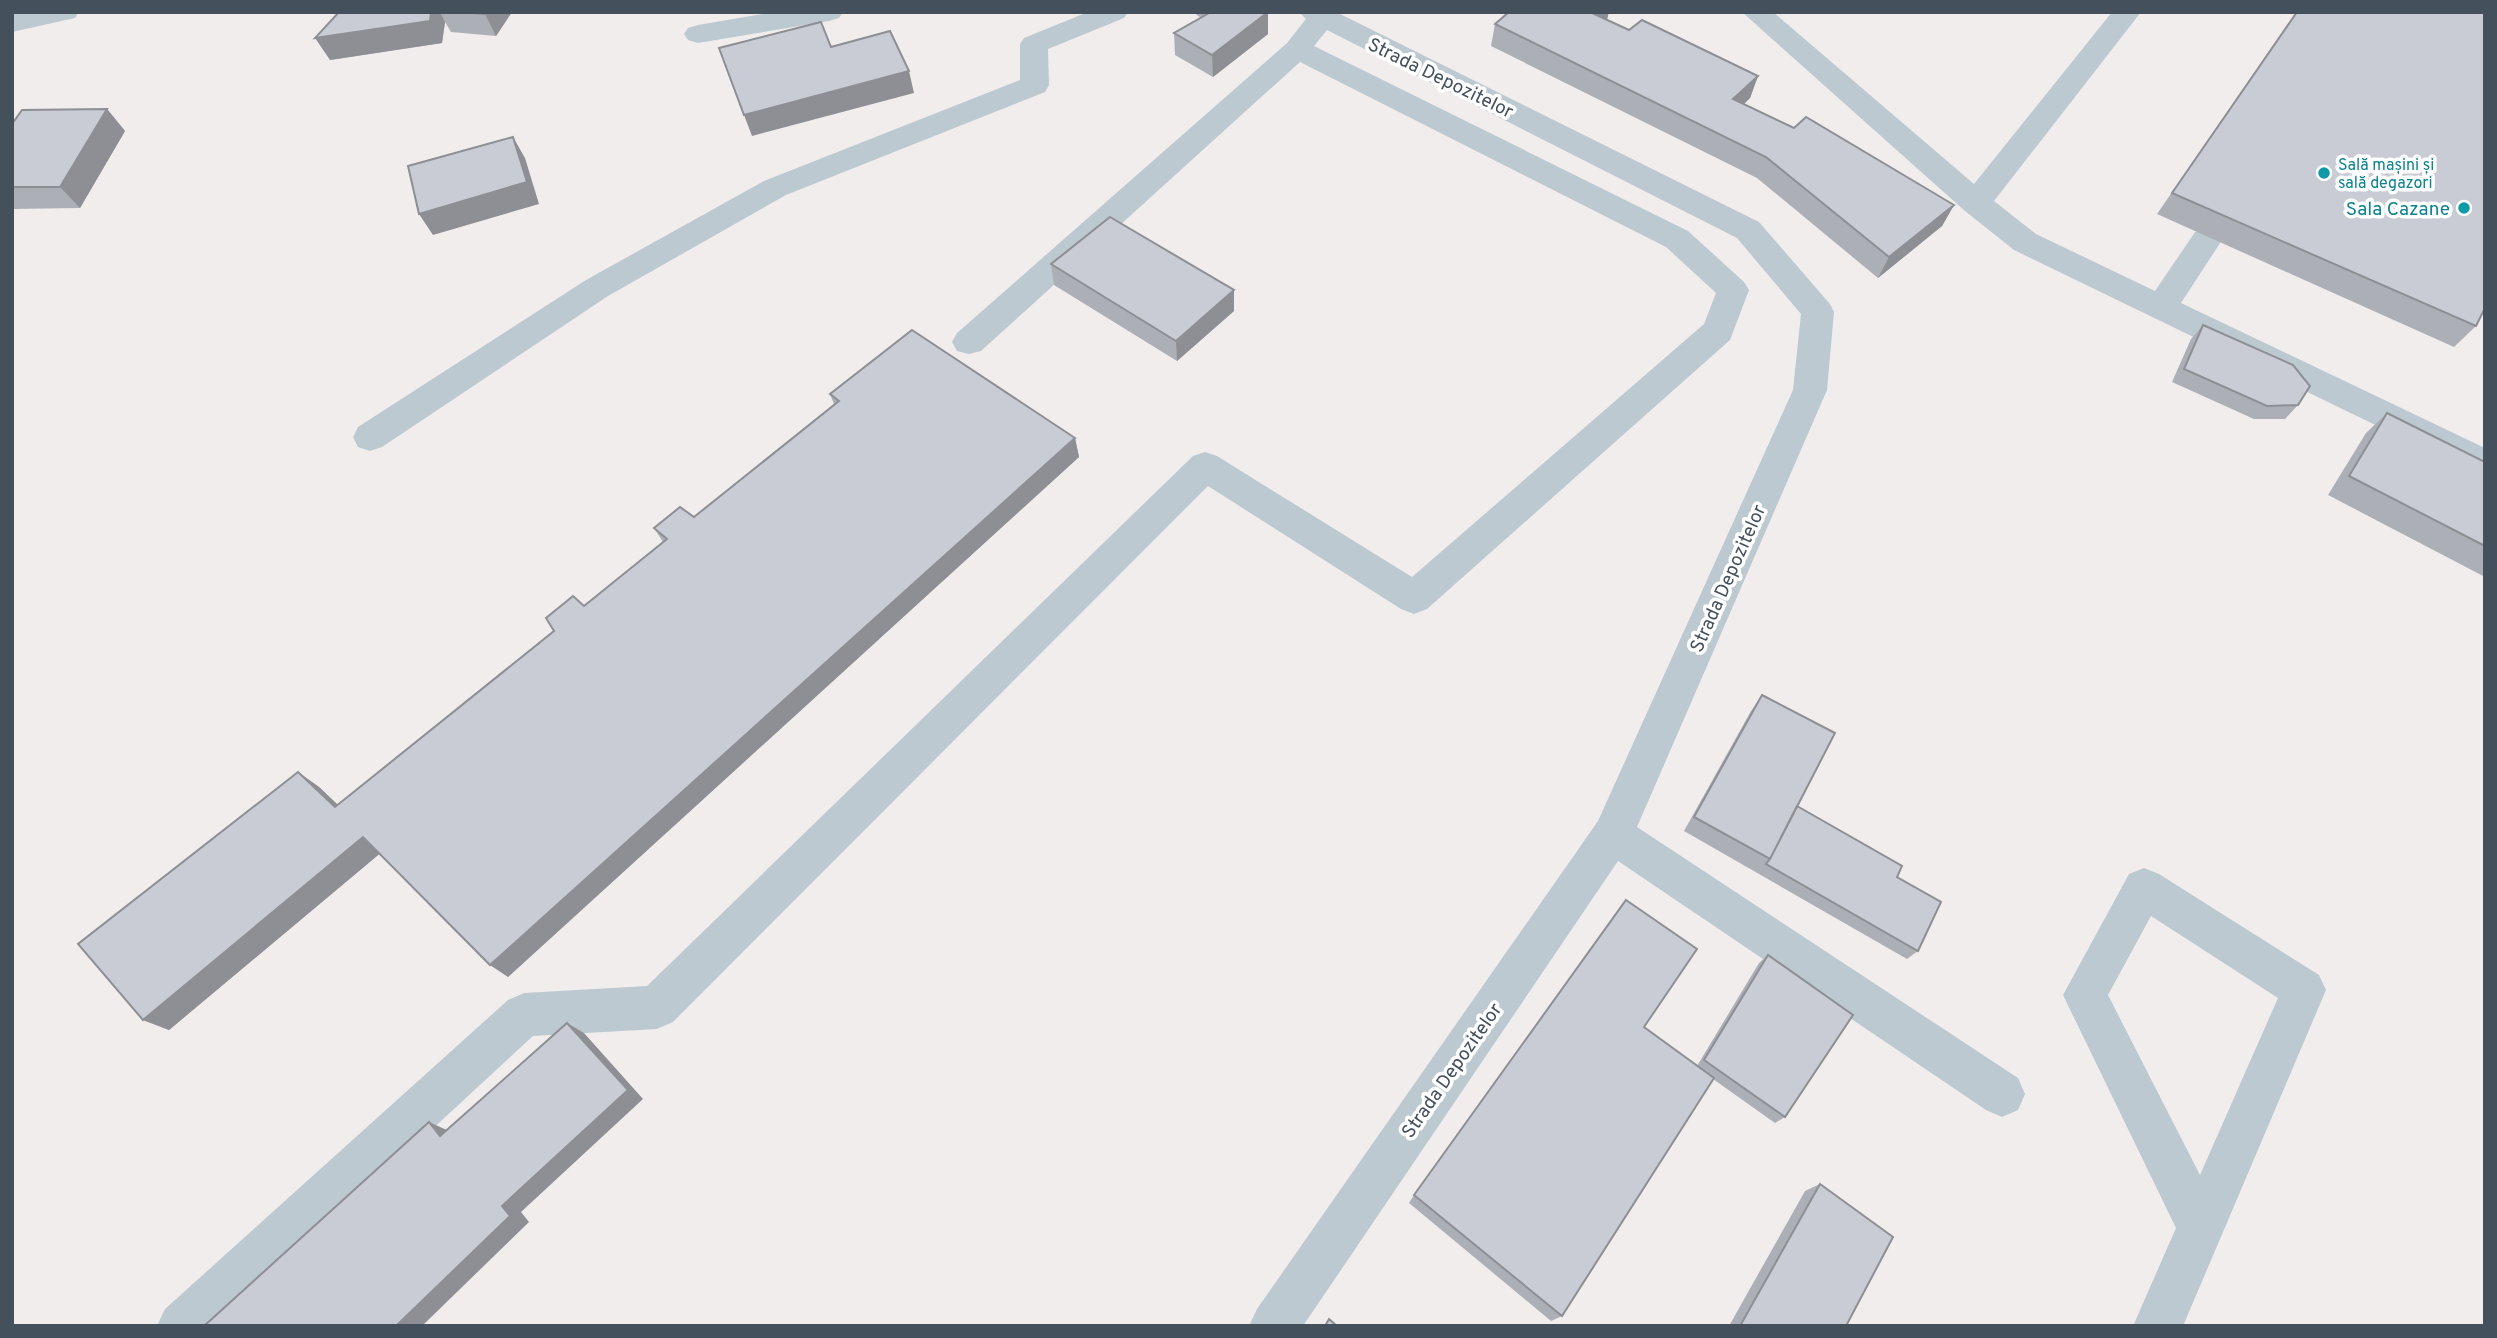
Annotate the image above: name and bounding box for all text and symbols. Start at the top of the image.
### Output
street label: Strada Depozitelor [1363,33,1517,125]
place label: Sală mașini și sală degazori [2338,156,2434,194]
marker: Sală mașini și sală degazori [2316,165,2332,181]
place label: Sala Cazane [2346,198,2450,222]
marker: Sala Cazane [2456,200,2472,216]
street label: Strada Depozitelor [1685,501,1772,656]
street label: Strada Depozitelor [1397,999,1508,1143]

